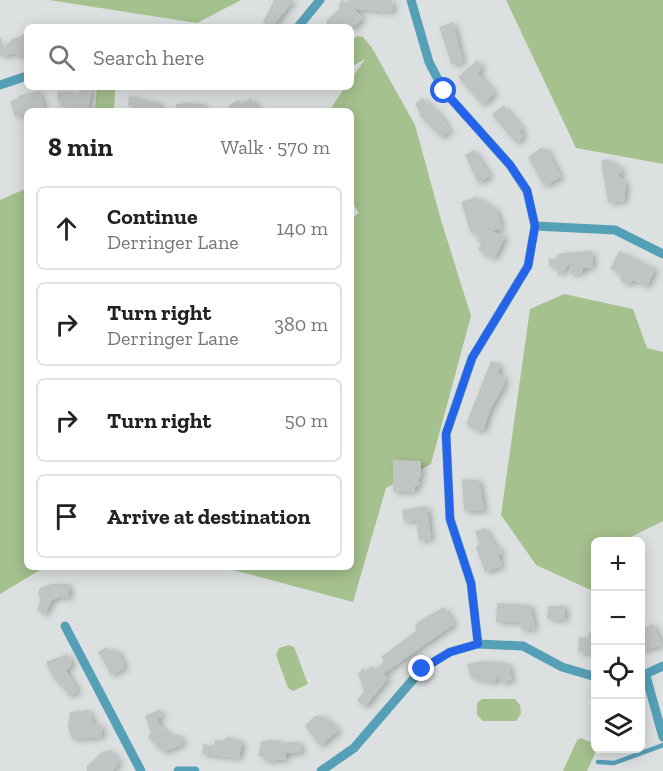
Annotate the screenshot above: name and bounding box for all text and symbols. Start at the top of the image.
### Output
search box [24,24,354,90]
icon: search [45,41,78,74]
text: Search here [93,44,204,71]
route start [430,77,456,103]
text: 8 min [48,131,113,163]
text: Walk · 570 m [220,135,330,159]
text: Continue [107,203,198,230]
icon: ahead [50,212,83,245]
text: 140 m [276,216,328,240]
text: Derringer Lane [107,230,239,254]
text: Turn right [107,299,211,326]
icon: right [50,308,83,341]
text: 380 m [274,312,328,336]
text: Derringer Lane [107,326,239,350]
icon: right [50,404,83,437]
text: Turn right [107,407,211,434]
text: 50 m [284,408,328,432]
icon: arrive [50,500,83,533]
text: Arrive at destination [107,503,310,530]
map controls [591,537,645,753]
button: + [591,537,645,591]
button: − [591,591,645,645]
button: locate [591,645,645,699]
route end [408,655,434,681]
button: layers [591,699,645,753]

